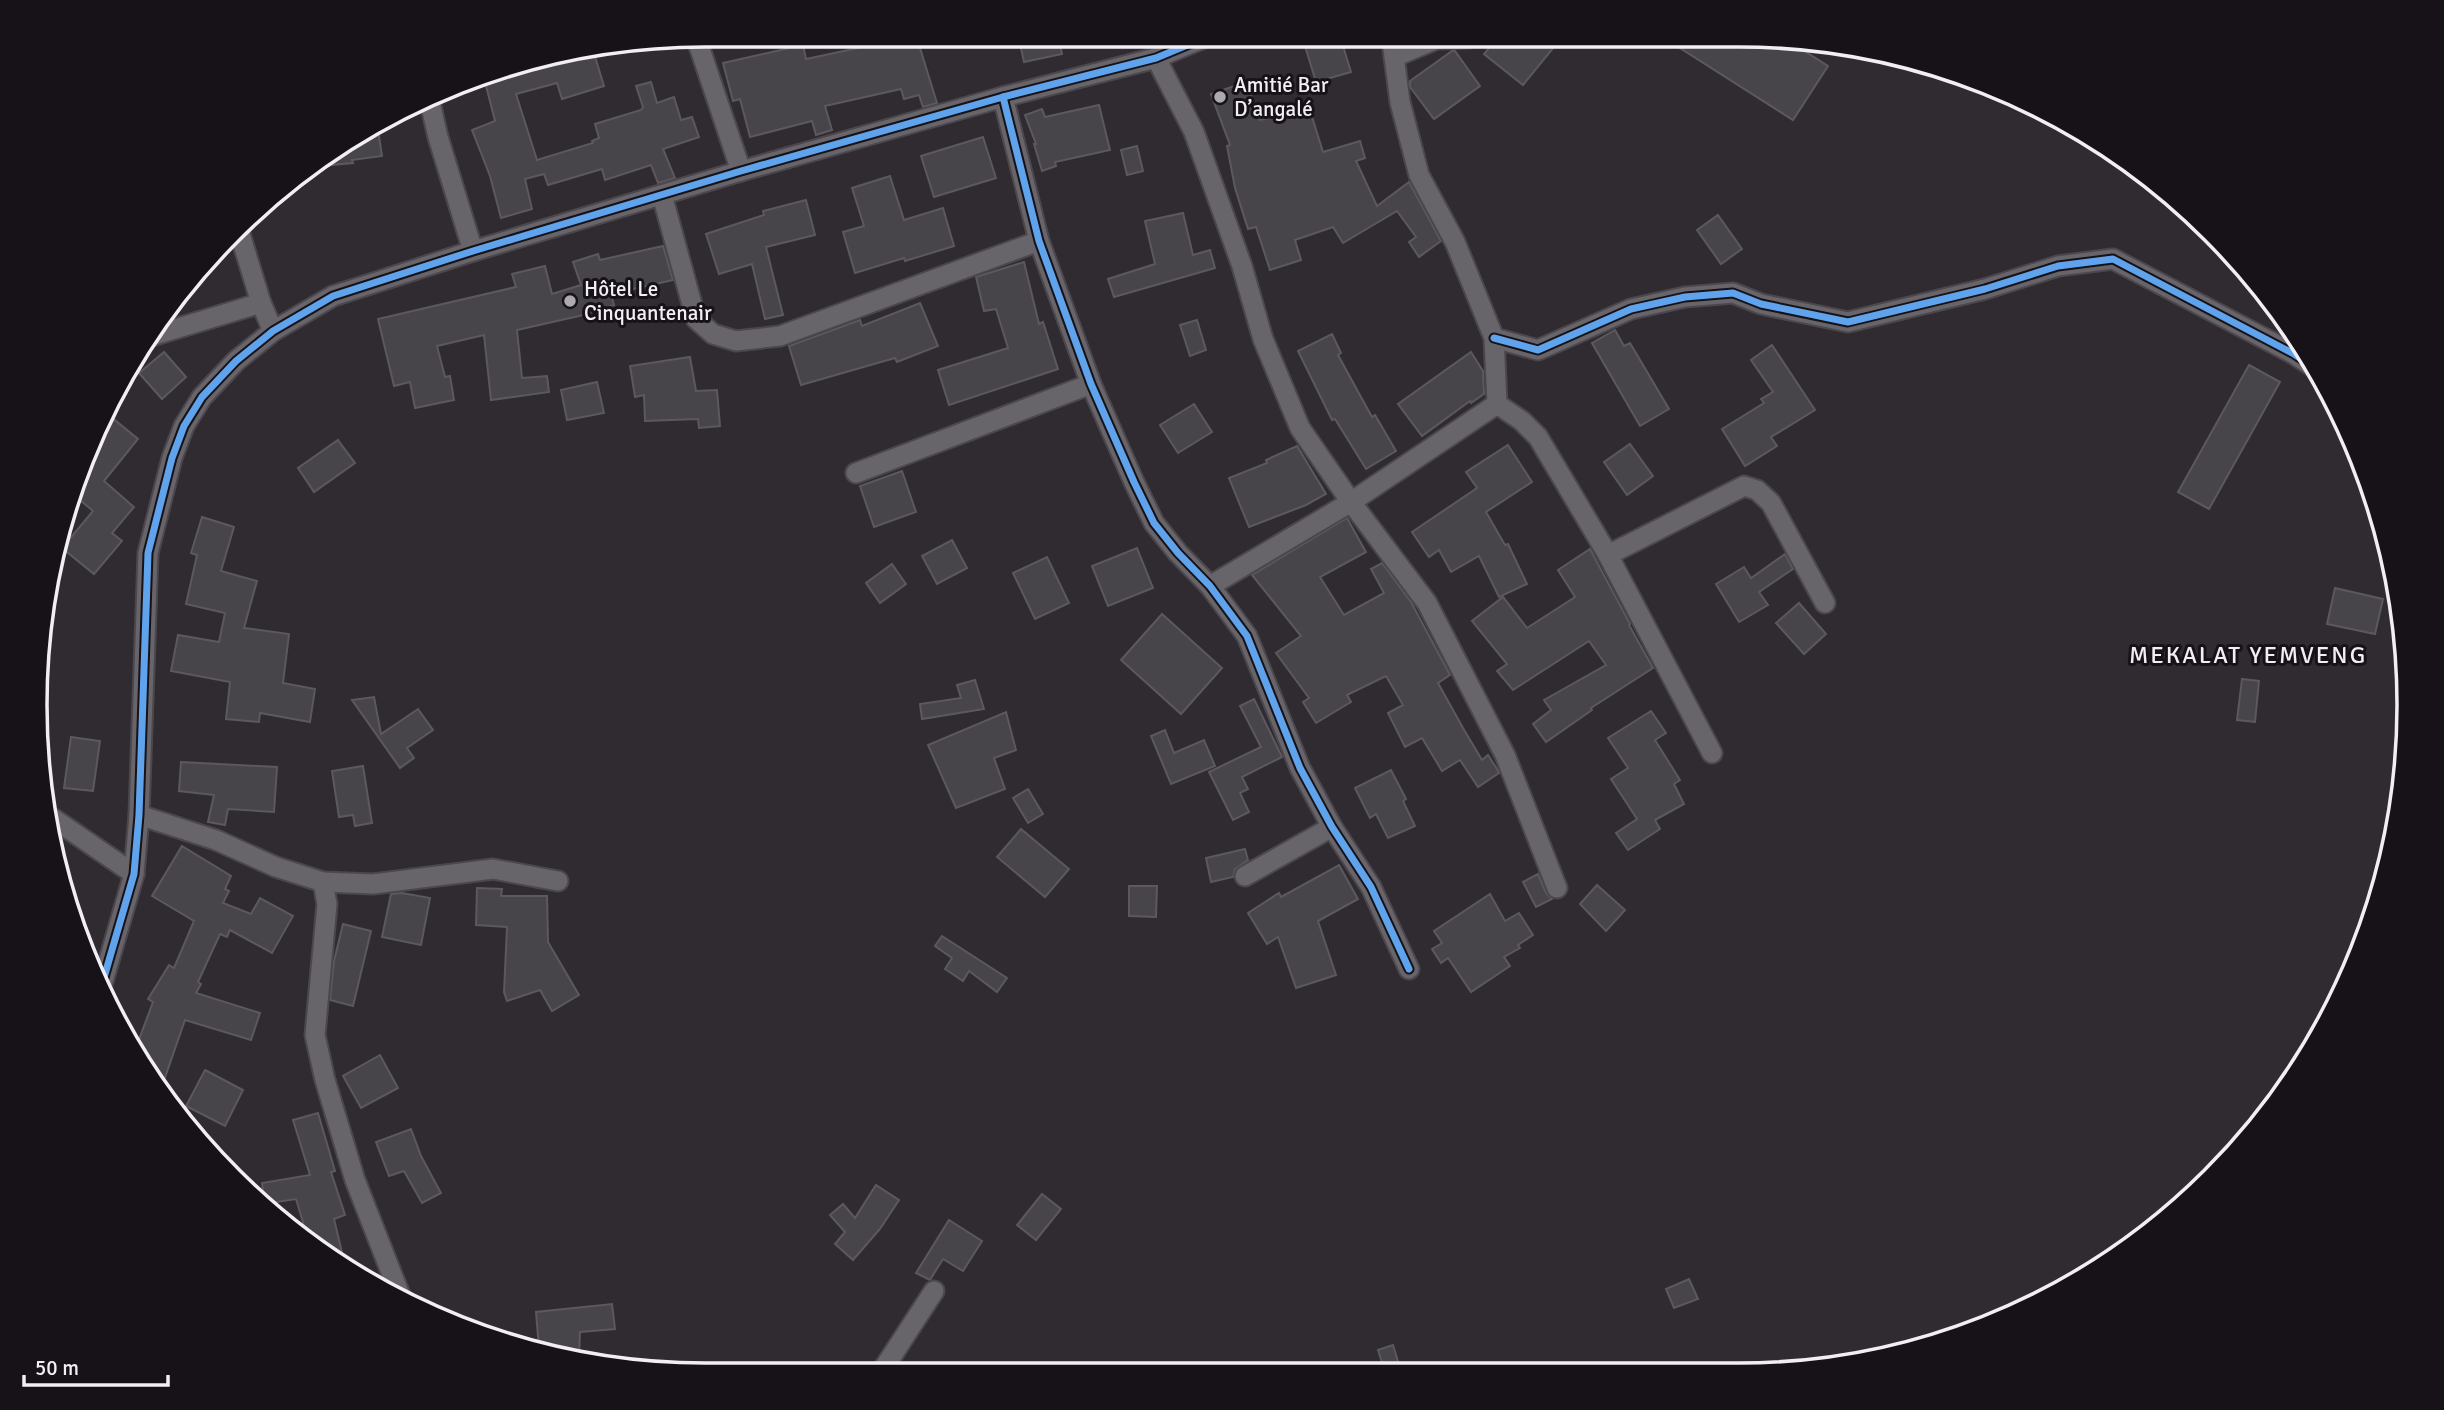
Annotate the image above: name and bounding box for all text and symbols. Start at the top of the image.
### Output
place label: Amitié Bar D’angalé [1234,72,1329,122]
marker: Amitié Bar D’angalé [1212,89,1228,105]
place label: Hôtel Le Cinquantenair [584,276,712,326]
marker: Hôtel Le Cinquantenair [562,293,578,309]
district label: MEKALAT YEMVENG [2129,640,2367,670]
scale bar [24,1344,168,1388]
text: 50 m [35,1355,79,1381]

